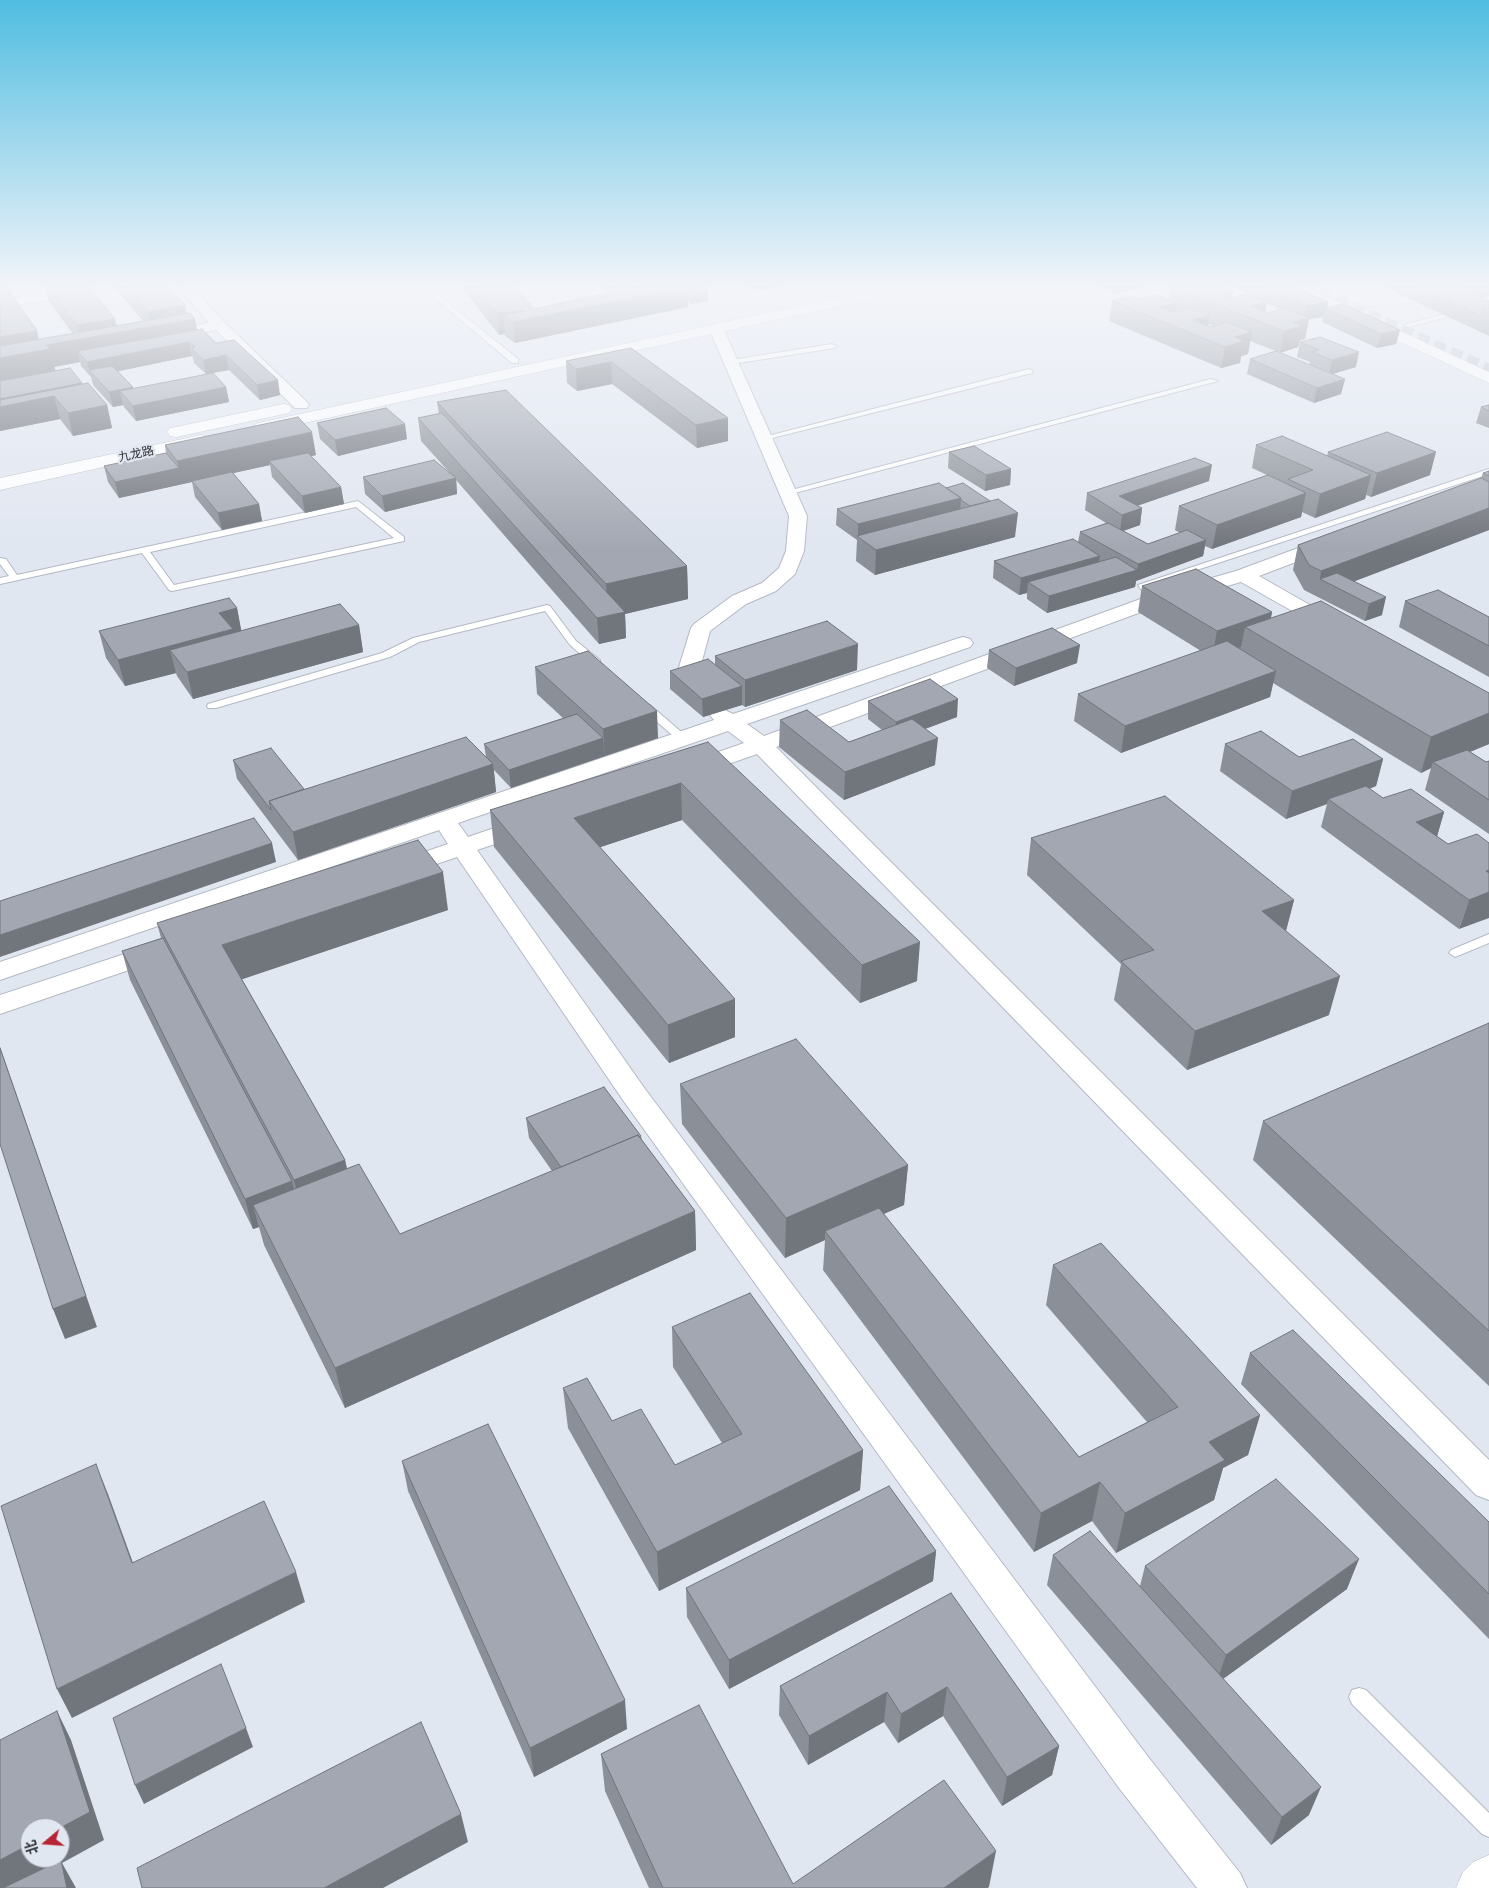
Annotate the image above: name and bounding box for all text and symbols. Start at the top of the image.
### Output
street label: 九龙路 [117,443,155,465]
north arrow [20,1818,70,1868]
text: 北 [21,1838,41,1857]

